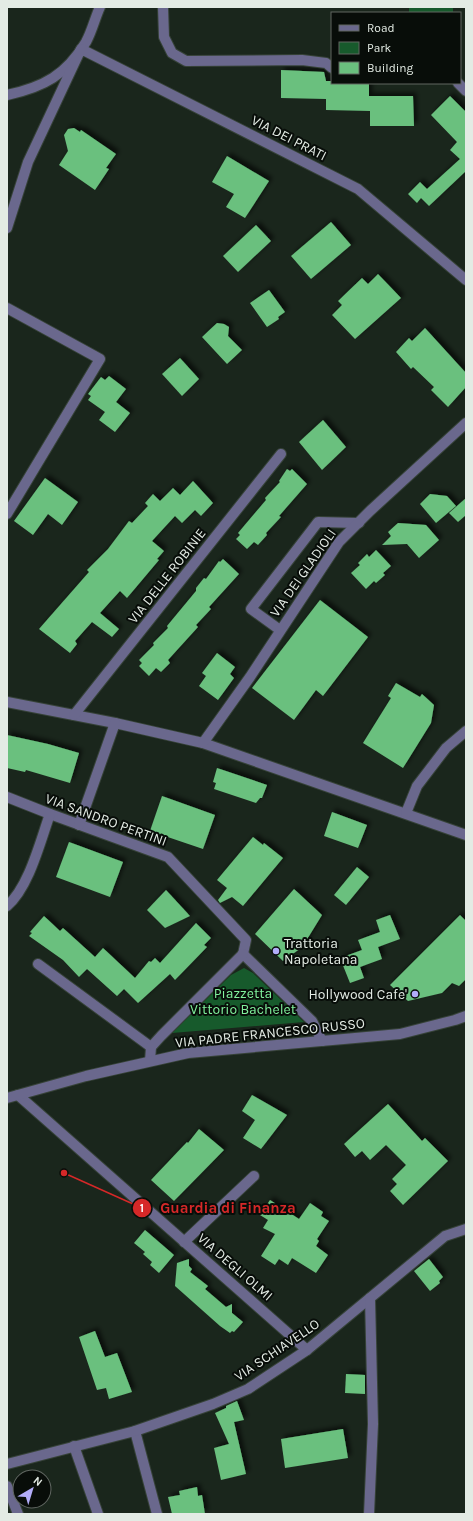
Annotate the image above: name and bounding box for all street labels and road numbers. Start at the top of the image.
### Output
street label: VIA DEI PRATI [248,112,330,164]
street label: VIA DELLE ROBINIE [125,525,209,627]
street label: VIA DEI GLADIOLI [266,526,340,620]
street label: VIA SANDRO PERTINI [43,790,169,850]
street label: VIA PADRE FRANCESCO RUSSO [174,1015,366,1051]
street label: VIA DEGLI OLMI [194,1230,276,1304]
street label: VIA SCHIAVELLO [231,1315,323,1385]

